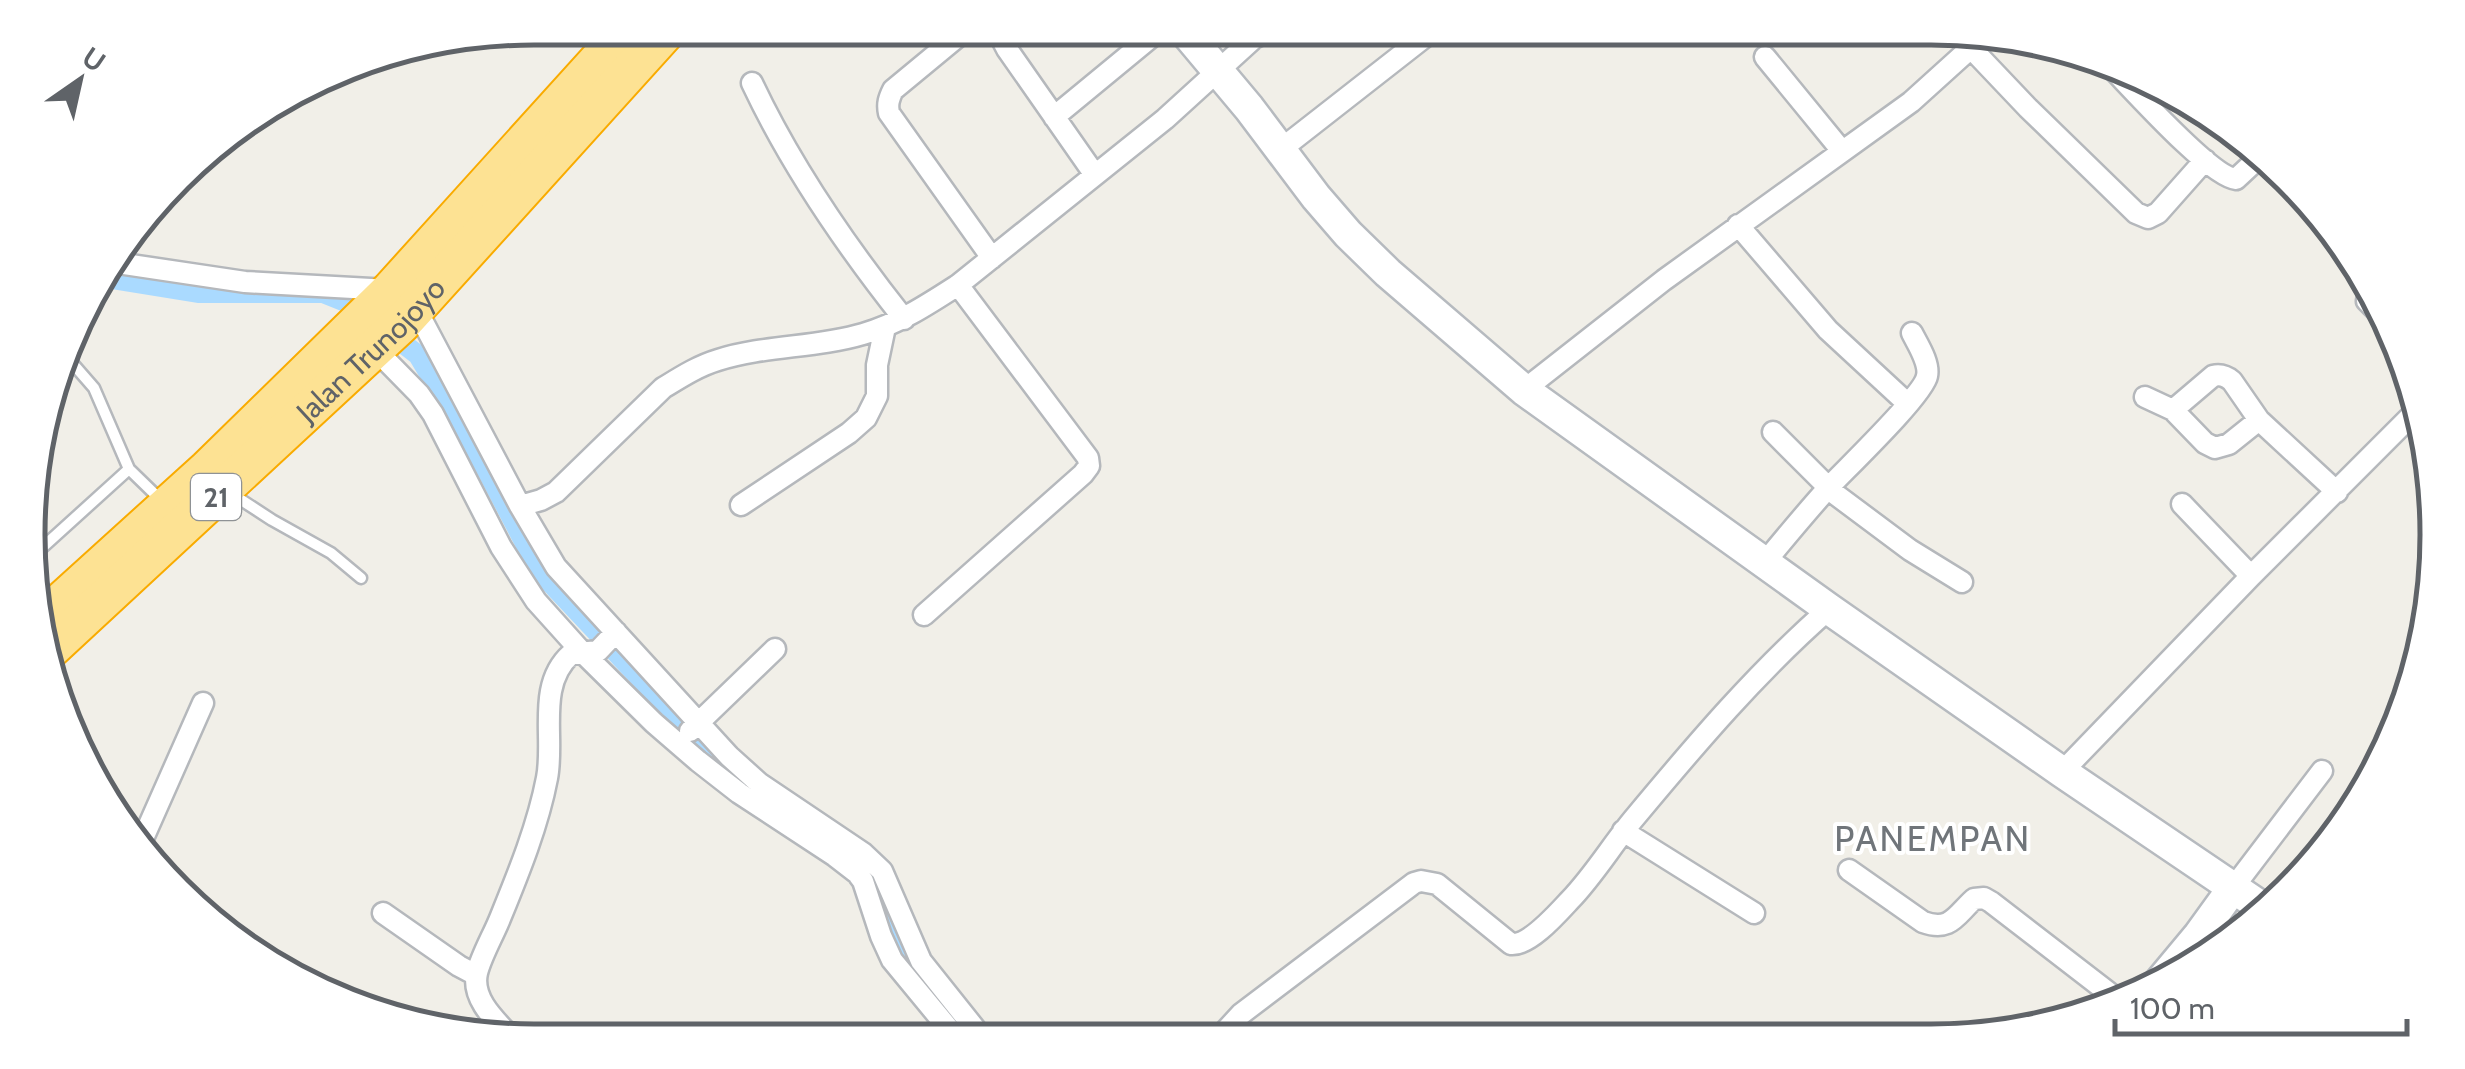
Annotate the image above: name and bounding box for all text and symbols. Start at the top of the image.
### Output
north arrow [30,30,130,130]
text: U [76,40,112,79]
street label: Jalan Trunojoyo [288,270,453,431]
road number: 21 [191,474,241,520]
district label: PANEMPAN [1834,817,2032,860]
scale bar [2115,974,2408,1036]
text: 100 m [2130,990,2215,1027]

